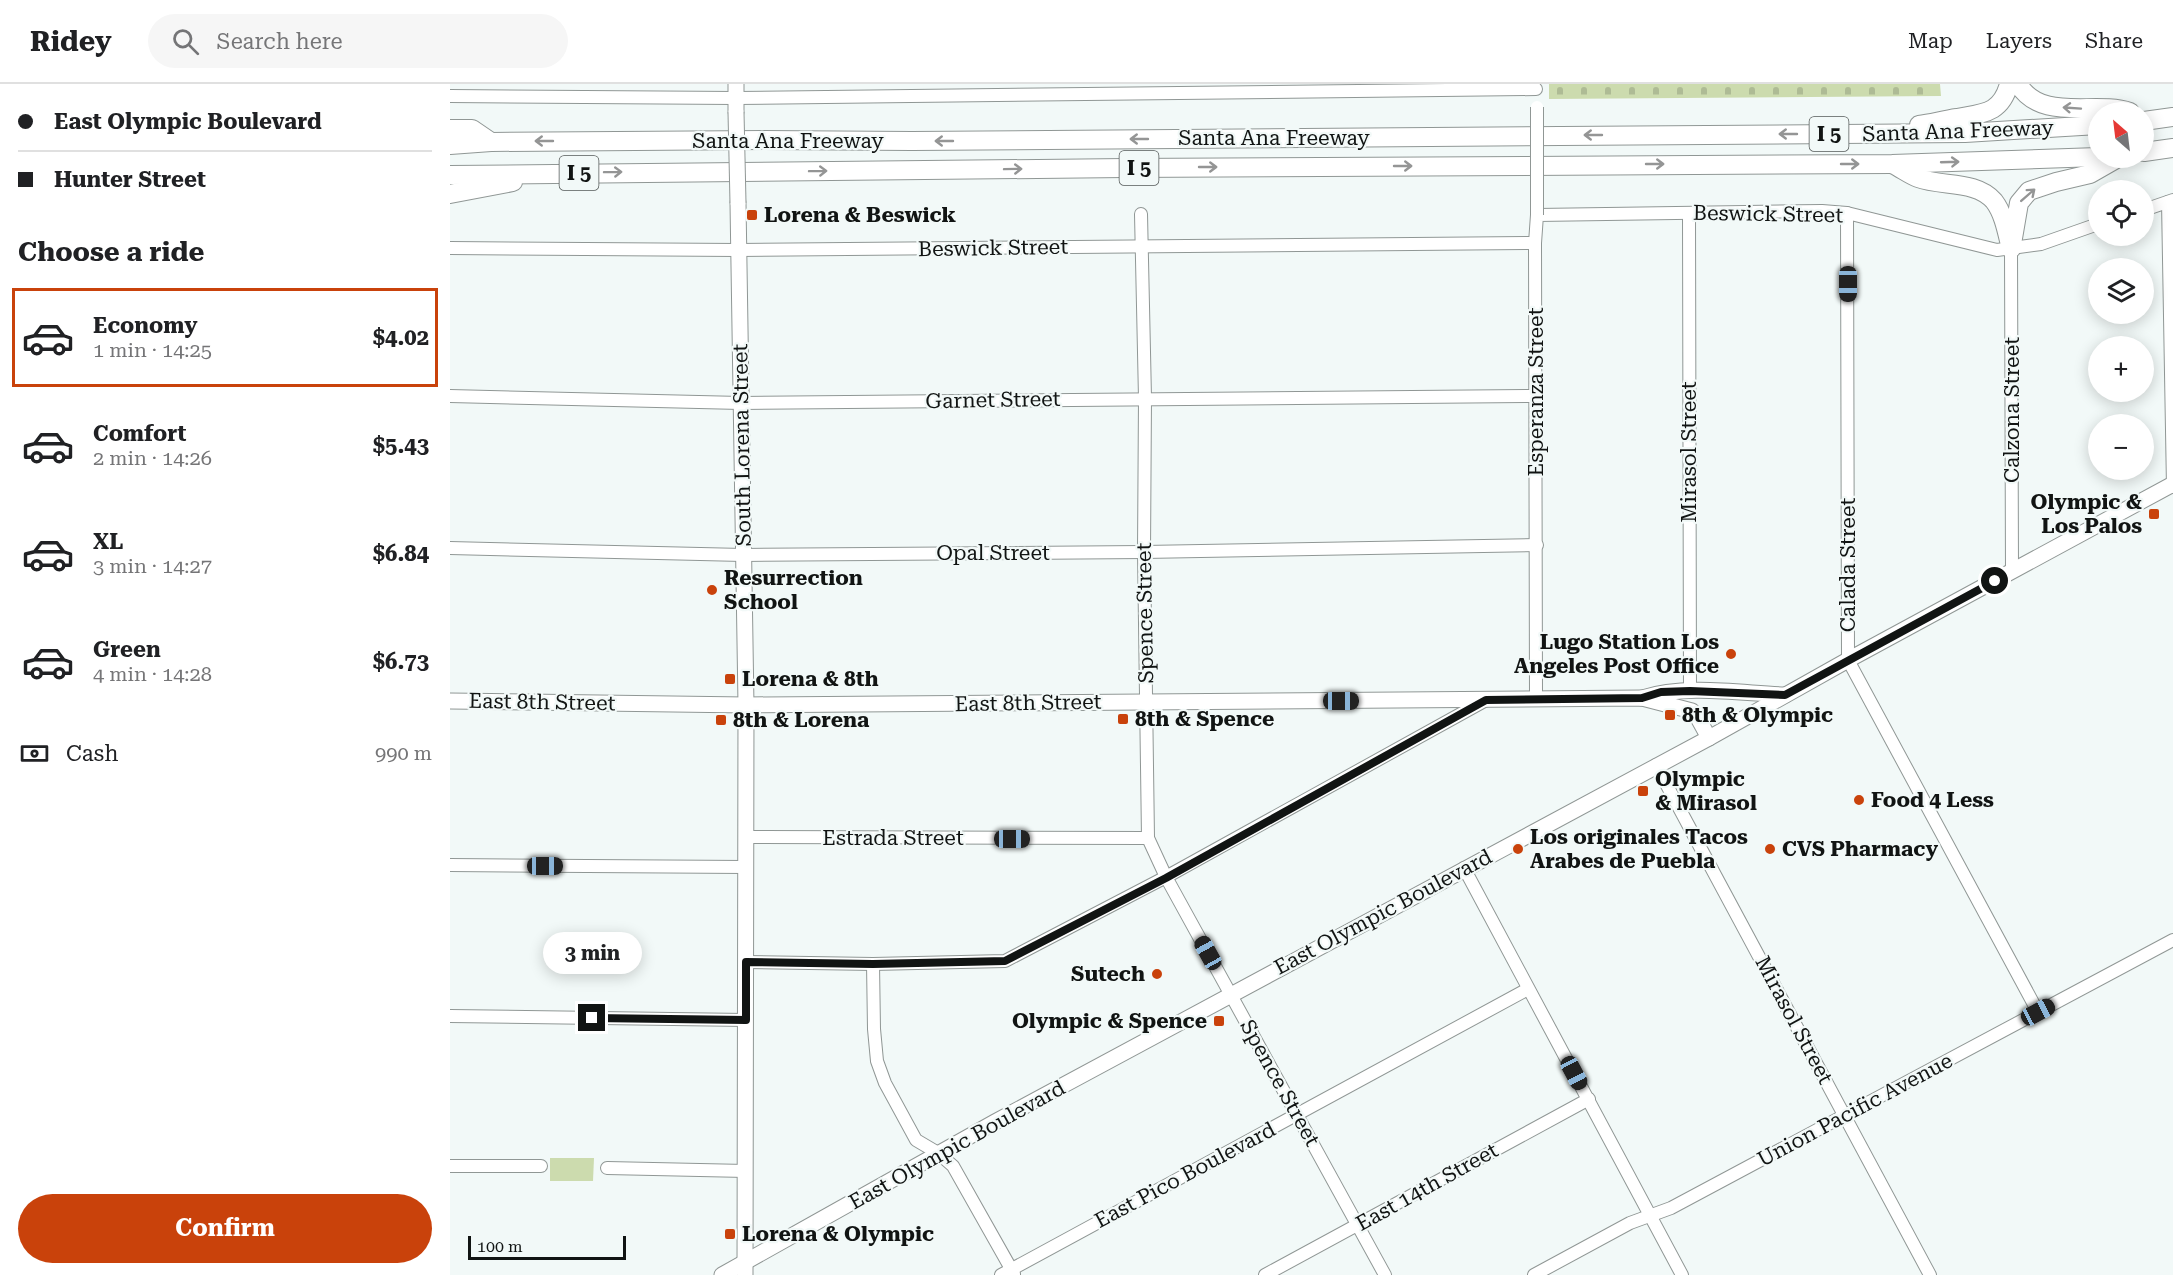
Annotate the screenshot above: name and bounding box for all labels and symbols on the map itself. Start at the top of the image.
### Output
north arrow [2088,102,2154,168]
one-way arrow [2063,103,2083,114]
street label: Santa Ana Freeway [1862,116,2055,146]
road number: I 5 [1810,117,1848,151]
street label: Santa Ana Freeway [1178,126,1370,150]
one-way arrow [1779,128,1799,140]
street label: Santa Ana Freeway [692,129,884,153]
one-way arrow [1584,129,1604,141]
one-way arrow [1129,133,1149,145]
one-way arrow [535,135,555,147]
one-way arrow [934,135,954,147]
road number: I 5 [1120,151,1158,185]
road number: I 5 [560,156,598,190]
one-way arrow [1940,156,1960,168]
one-way arrow [1645,158,1665,170]
one-way arrow [1840,158,1860,170]
one-way arrow [1392,160,1412,172]
one-way arrow [1197,161,1217,173]
one-way arrow [1002,163,1022,175]
one-way arrow [807,165,827,176]
one-way arrow [603,167,623,178]
one-way arrow [2019,189,2035,203]
street label: Beswick Street [1693,201,1843,227]
place label: Lorena & Beswick [764,203,956,227]
marker: Lorena & Beswick [745,208,759,222]
street label: Beswick Street [918,235,1068,261]
car [1839,266,1857,302]
street label: Esperanza Street [1524,307,1548,476]
street label: Calzona Street [2000,337,2024,483]
street label: South Lorena Street [728,343,756,546]
street label: Mirasol Street [1677,381,1701,523]
street label: Garnet Street [925,387,1061,413]
place label: Olympic & Los Palos [2031,490,2142,538]
street label: Calada Street [1836,498,1860,632]
marker: Olympic & Los Palos [2147,507,2161,521]
street label: Opal Street [936,541,1050,565]
street label: Spence Street [1132,542,1158,684]
place label: Resurrection School [724,566,863,614]
route start [1981,567,2008,594]
marker: Resurrection School [705,583,719,597]
place label: Lugo Station Los Angeles Post Office [1514,630,1719,678]
marker: Lugo Station Los Angeles Post Office [1724,647,1738,661]
place label: Lorena & 8th [742,667,878,691]
marker: Lorena & 8th [723,672,737,686]
street label: East 8th Street [468,689,616,715]
street label: East 8th Street [954,690,1102,716]
car [1323,692,1359,710]
place label: 8th & Olympic [1682,703,1833,727]
place label: 8th & Spence [1135,707,1274,731]
place label: 8th & Lorena [733,708,870,732]
marker: 8th & Olympic [1663,708,1677,722]
marker: 8th & Spence [1116,712,1130,726]
marker: 8th & Lorena [714,713,728,727]
place label: Olympic & Mirasol [1655,767,1757,815]
marker: Olympic & Mirasol [1636,784,1650,798]
place label: Food 4 Less [1871,788,1994,812]
marker: Food 4 Less [1852,793,1866,807]
place label: Los originales Tacos Arabes de Puebla [1530,825,1748,873]
street label: Estrada Street [822,826,964,850]
car [994,830,1030,848]
place label: CVS Pharmacy [1782,837,1938,861]
marker: Los originales Tacos Arabes de Puebla [1511,842,1525,856]
marker: CVS Pharmacy [1763,842,1777,856]
street label: East Olympic Boulevard [1270,844,1496,980]
car [527,857,563,875]
callout: 3 min [542,931,642,973]
car [1191,933,1225,973]
street label: Mirasol Street [1750,952,1838,1088]
place label: Sutech [1071,962,1145,986]
marker: Sutech [1150,967,1164,981]
car [2018,996,2058,1028]
route end [578,1004,605,1031]
place label: Olympic & Spence [1012,1009,1207,1033]
marker: Olympic & Spence [1212,1014,1226,1028]
street label: Spence Street [1235,1016,1325,1150]
street label: Union Pacific Avenue [1753,1048,1957,1172]
car [1558,1053,1590,1093]
street label: East Olympic Boulevard [845,1075,1070,1214]
street label: East Pico Boulevard [1091,1117,1280,1233]
street label: East 14th Street [1352,1138,1502,1236]
place label: Lorena & Olympic [742,1222,934,1246]
marker: Lorena & Olympic [723,1227,737,1241]
scale bar [468,1233,626,1260]

